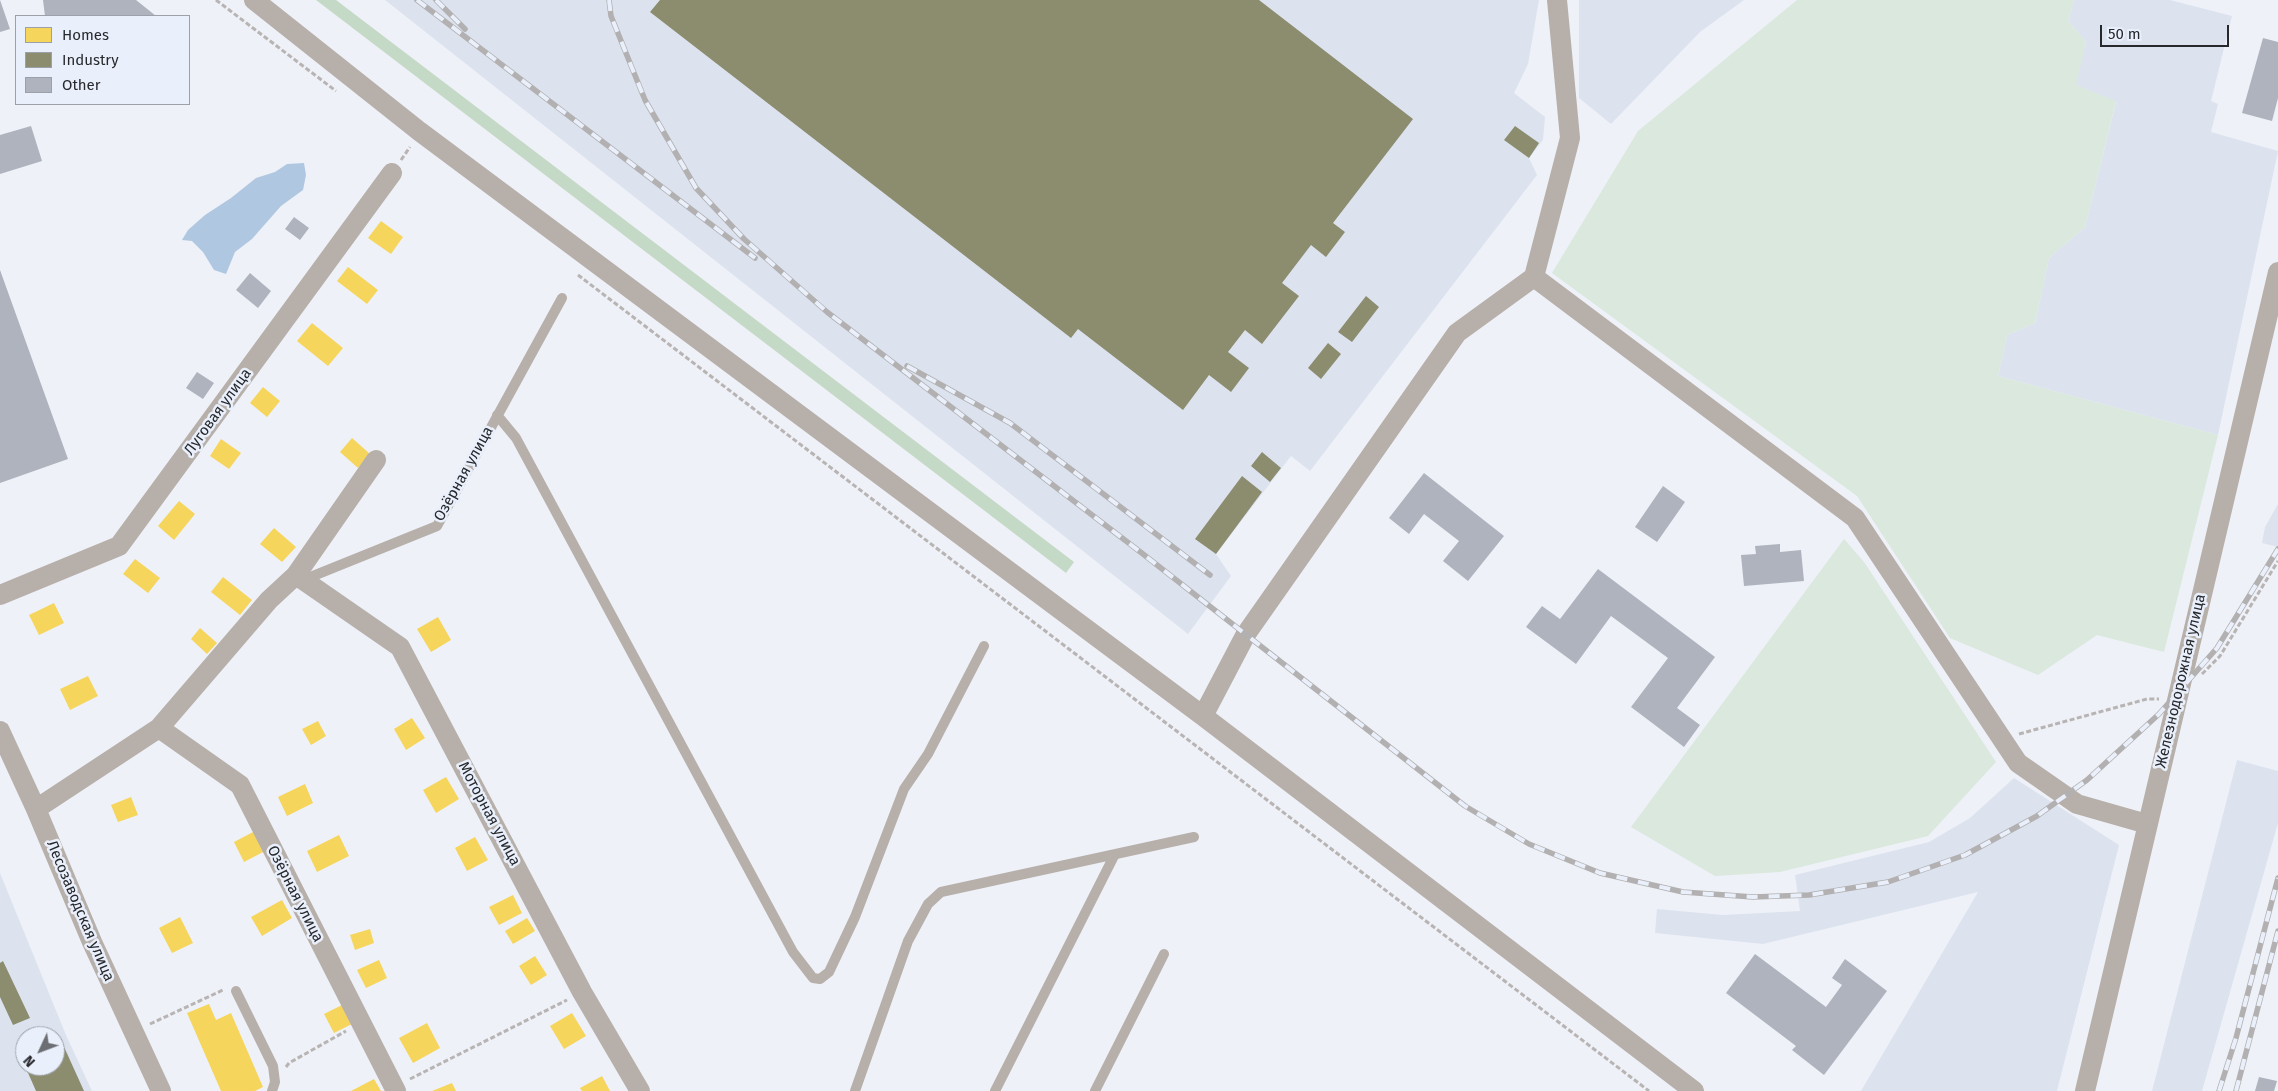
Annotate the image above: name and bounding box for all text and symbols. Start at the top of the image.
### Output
legend [15,15,190,105]
scale bar [2103,15,2232,47]
text: 50 m [2108,25,2141,43]
text: Homes [62,26,109,44]
text: Industry [62,51,119,69]
text: Other [62,76,101,94]
street label: Луговая улица [181,365,255,459]
street label: Озёрная улица [430,423,498,525]
street label: Железнодорожная улица [2152,592,2210,770]
street label: Моторная улица [454,759,524,869]
street label: Лесозаводская улица [42,838,118,984]
street label: Озёрная улица [263,843,327,945]
north arrow [15,1026,65,1076]
text: N [20,1052,39,1070]

